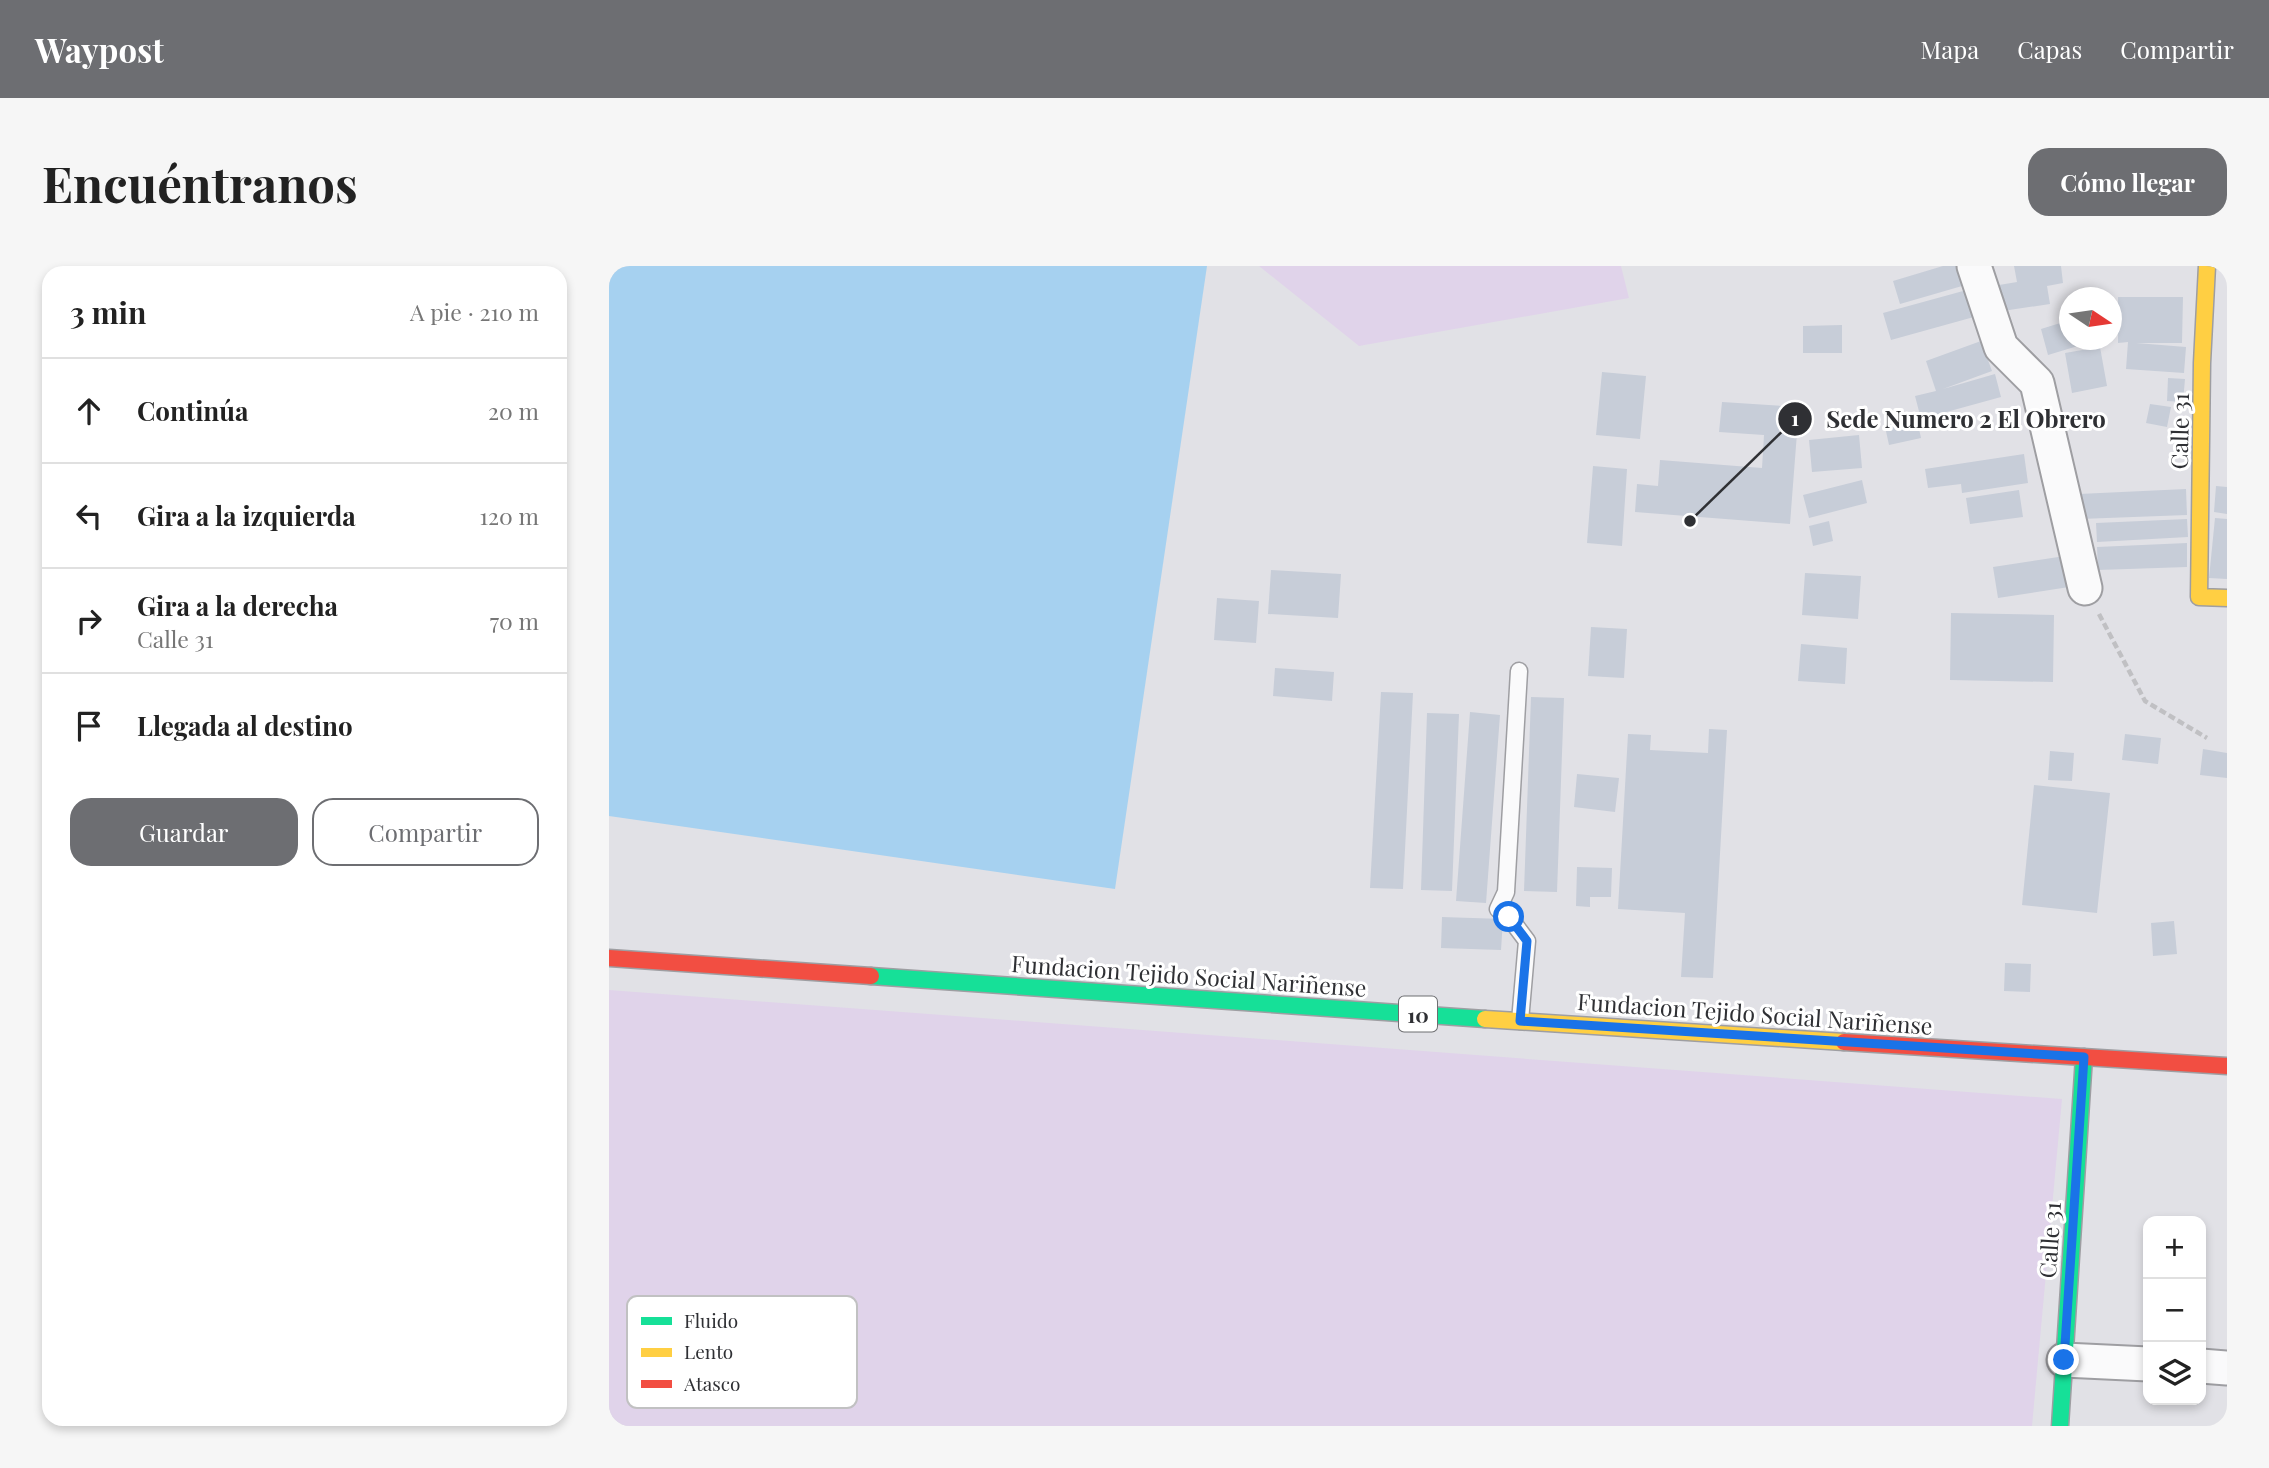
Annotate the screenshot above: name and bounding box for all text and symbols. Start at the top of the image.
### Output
text: Waypost [35,27,164,71]
text: Mapa [1921,33,1979,65]
text: Capas [2017,33,2082,65]
text: Compartir [2120,33,2234,65]
button: Cómo llegar [2028,148,2227,216]
text: Encuéntranos [42,150,358,215]
north arrow [2059,287,2122,350]
text: 3 min [70,292,146,332]
text: A pie · 210 m [410,296,539,327]
icon: ahead [70,392,108,430]
street label: Calle 31 [2163,392,2195,469]
text: Continúa [137,393,249,428]
text: 20 m [488,395,539,426]
callout: Sede Numero 2 El Obrero [1777,397,2120,442]
text: Sede Numero 2 El Obrero [1826,402,2106,434]
text: 1 [1791,403,1799,431]
icon: left [70,497,108,535]
text: Gira a la izquierda [137,498,356,533]
text: 120 m [480,500,539,531]
text: Gira a la derecha [137,588,338,623]
icon: right [70,602,108,640]
text: 70 m [490,605,539,636]
text: Calle 31 [137,623,213,654]
icon: arrive [70,707,108,745]
text: Llegada al destino [137,708,353,743]
button: Guardar [70,798,298,866]
button: Compartir [312,798,539,866]
route start [1493,901,1524,932]
street label: Fundacion Tejido Social Nariñense [1010,947,1368,1003]
street label: Fundacion Tejido Social Nariñense [1576,985,1934,1041]
road number: 10 [1399,996,1437,1032]
street label: Calle 31 [2031,1200,2067,1279]
map controls [2143,1216,2206,1405]
button: + [2143,1216,2206,1279]
button: − [2143,1279,2206,1342]
legend [627,1296,857,1408]
text: Fluido [684,1307,738,1333]
text: Lento [684,1338,733,1364]
button: layers [2143,1342,2206,1405]
route end [2048,1344,2079,1375]
text: Atasco [683,1370,740,1396]

